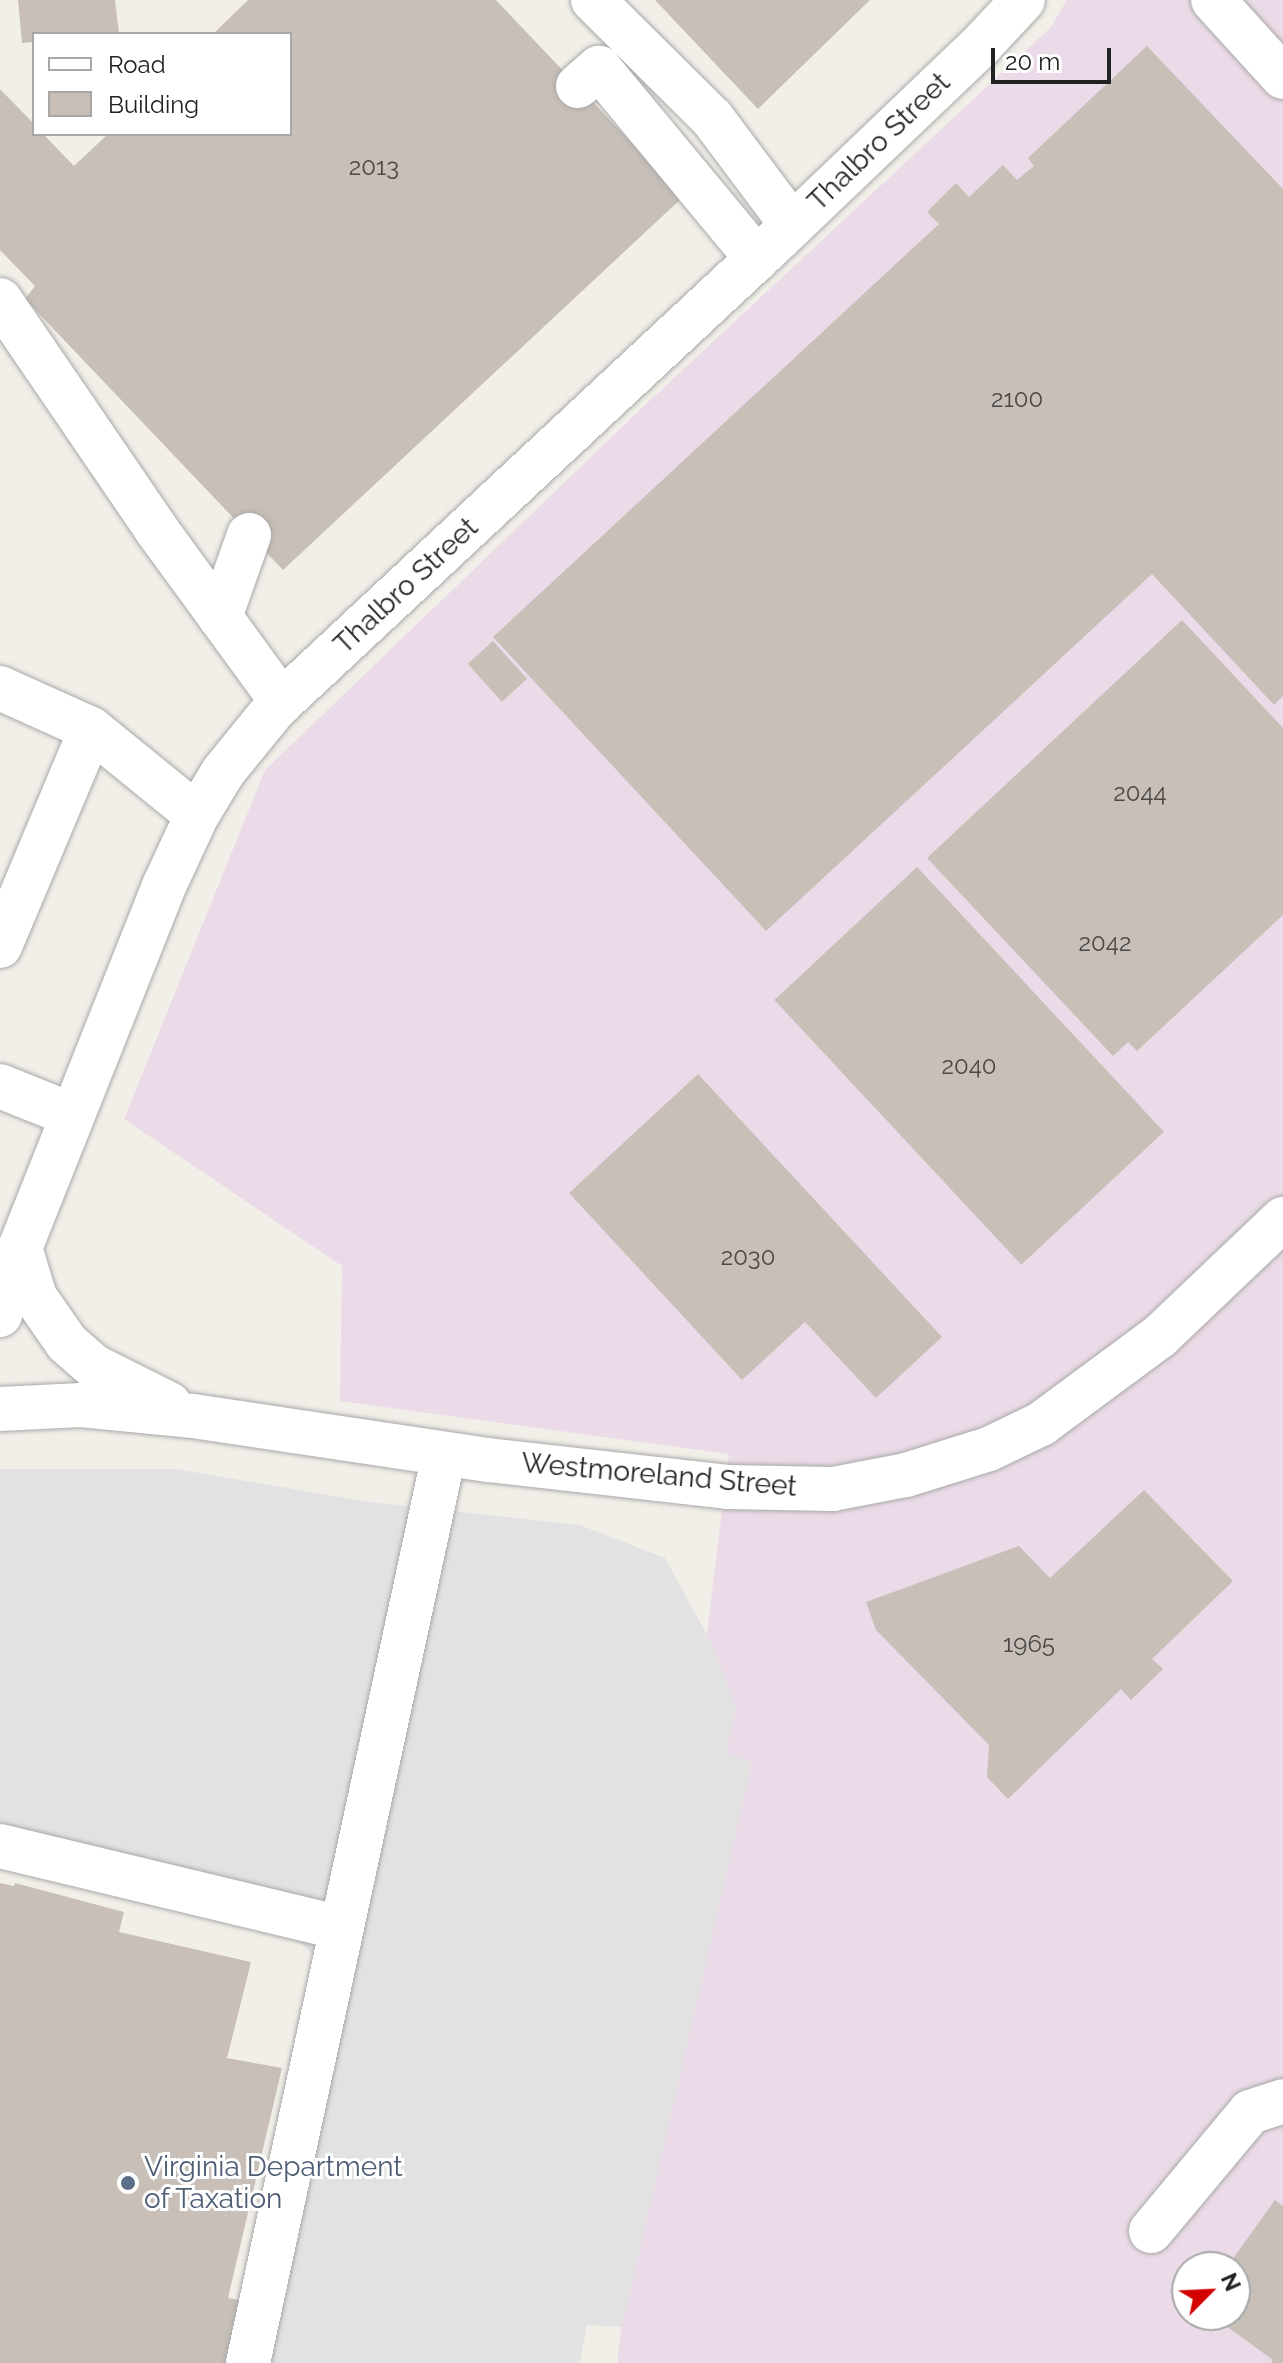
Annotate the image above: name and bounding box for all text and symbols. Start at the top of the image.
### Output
legend [32,32,292,136]
scale bar [995,32,1115,82]
text: 20 m [1005,47,1060,76]
text: Road [108,50,166,79]
street label: Thalbro Street [801,66,957,218]
text: Building [108,90,199,119]
house number: 2013 [349,153,399,181]
house number: 2100 [991,385,1043,413]
street label: Thalbro Street [327,511,485,661]
house number: 2044 [1113,779,1167,807]
house number: 2042 [1079,929,1131,957]
house number: 2040 [942,1052,996,1080]
house number: 2030 [721,1243,775,1271]
street label: Westmoreland Street [520,1446,798,1504]
house number: 1965 [1003,1630,1055,1658]
place label: Virginia Department of Taxation [144,2150,403,2216]
marker: Virginia Department of Taxation [119,2174,137,2192]
north arrow [1171,2251,1251,2331]
text: N [1216,2269,1246,2295]

